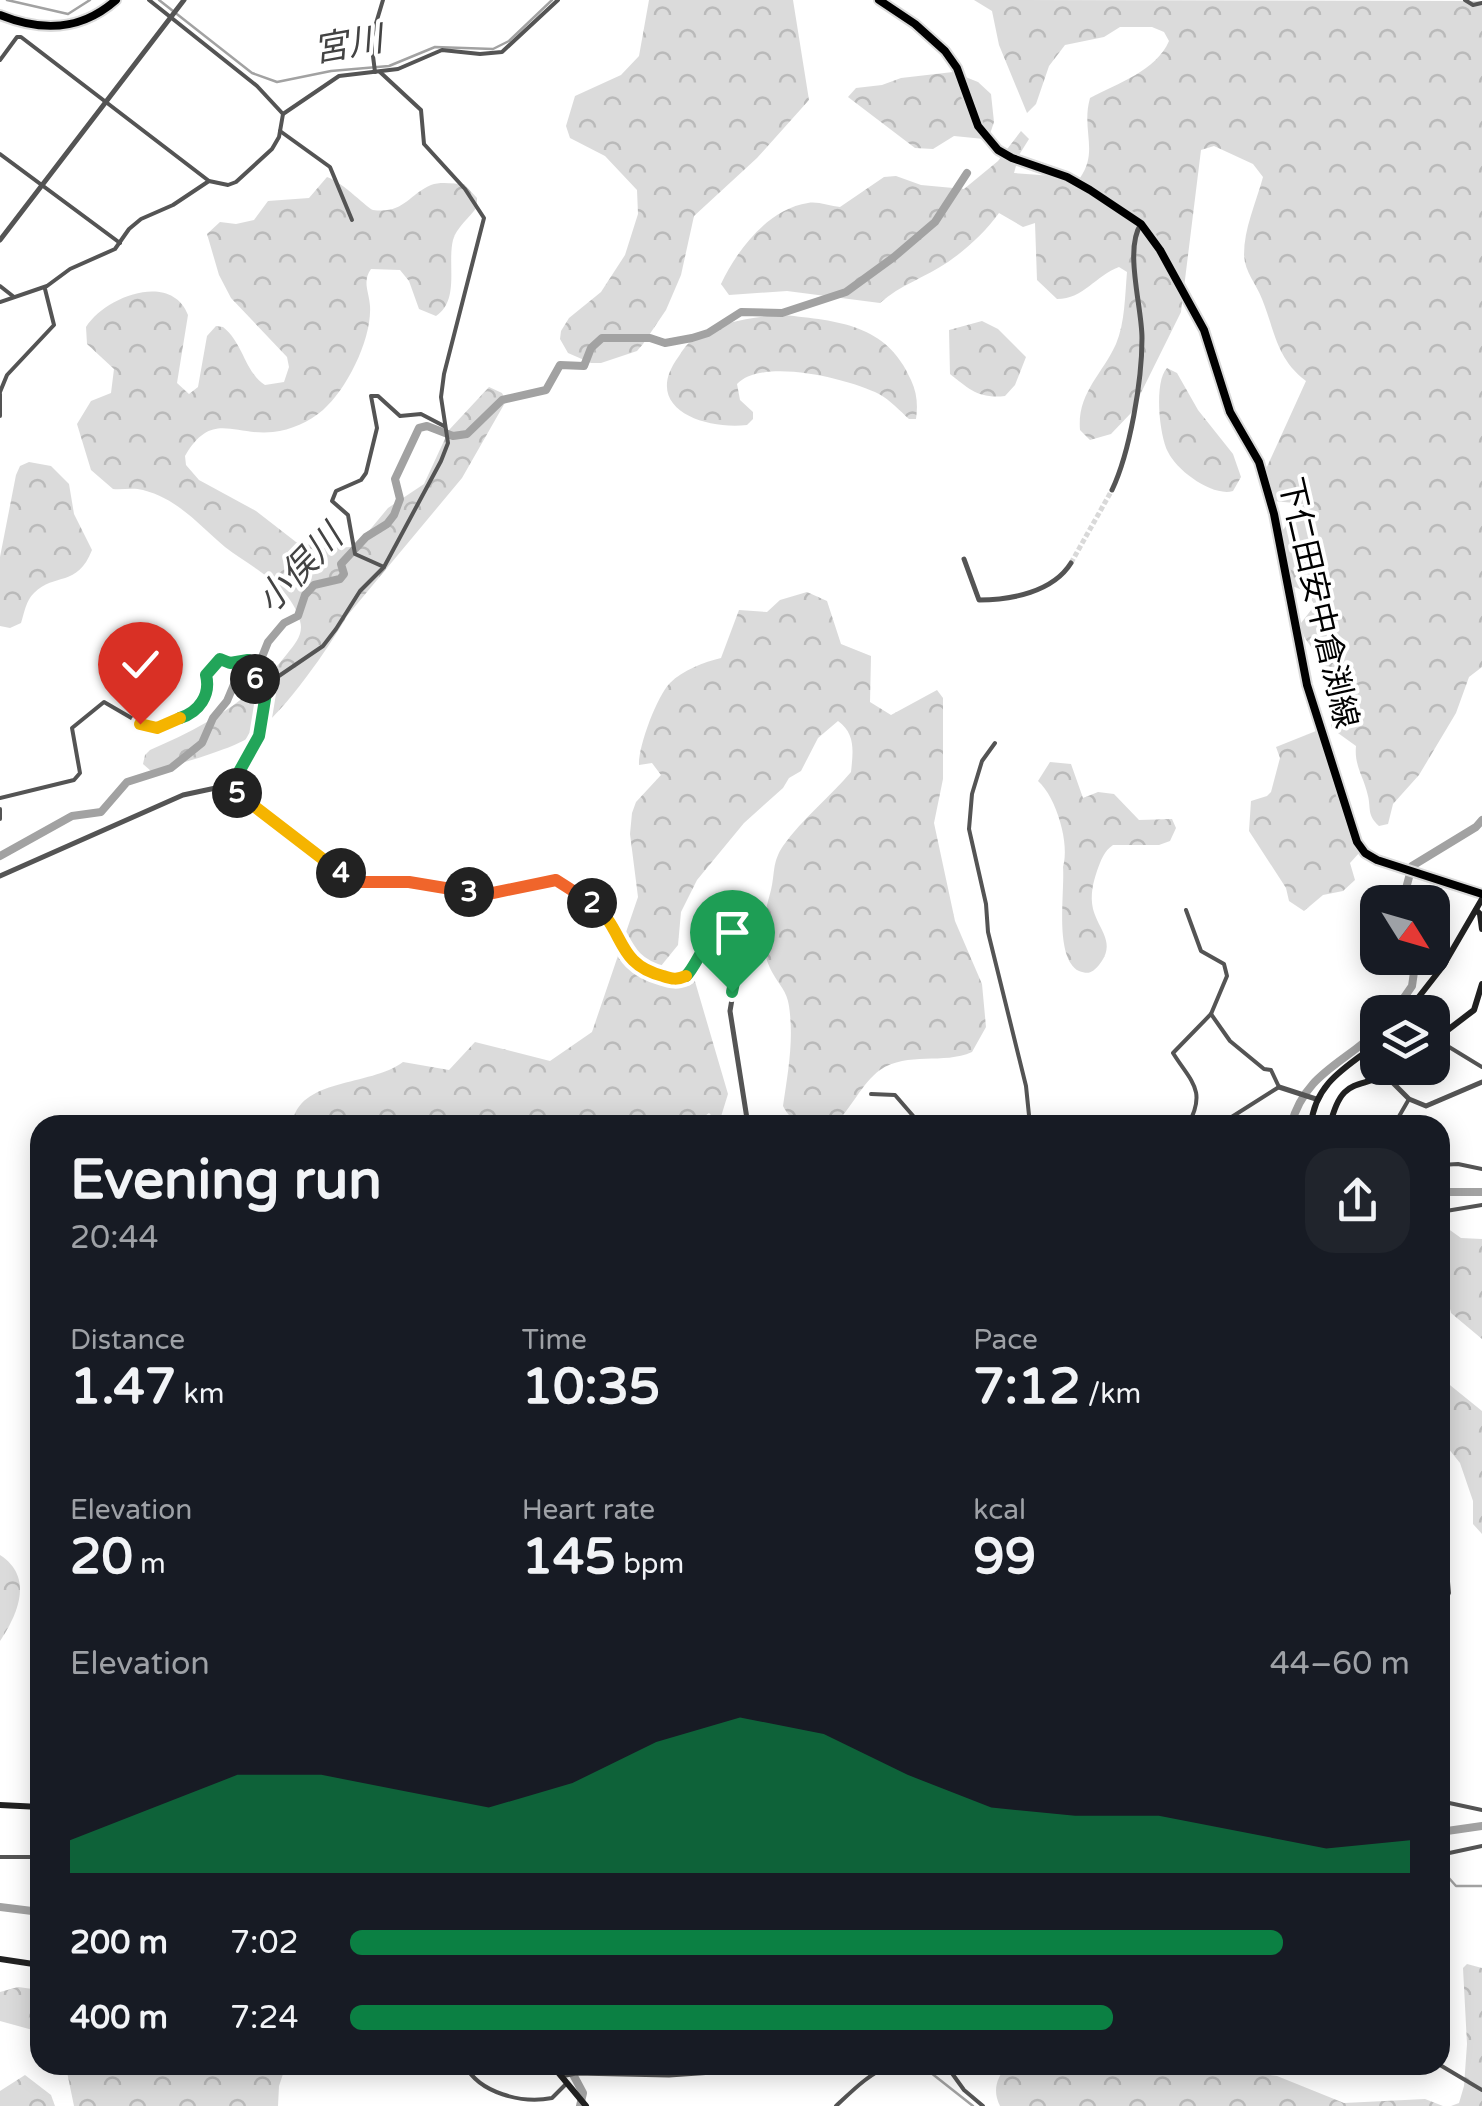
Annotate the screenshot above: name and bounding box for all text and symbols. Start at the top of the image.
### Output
water label: 宮川 [310,18,390,72]
street label: 下仁田安中倉渕線 [1271,474,1365,732]
water label: 小俣川 [248,514,354,621]
pin [98,622,183,725]
icon: check [113,637,168,692]
pin: 6 [230,654,280,704]
text: 6 [246,662,264,696]
pin: 5 [212,768,262,818]
text: 5 [228,776,246,810]
pin: 4 [316,848,366,898]
text: 4 [332,856,350,890]
pin: 3 [444,867,494,917]
text: 3 [460,875,478,909]
pin: 2 [567,878,617,928]
north arrow [1360,885,1450,975]
map controls [1360,885,1450,1085]
text: 2 [583,886,601,920]
pin [690,890,775,993]
icon: arrive [705,905,760,960]
button: layers [1360,995,1450,1085]
text: Evening run [70,1148,382,1214]
button: share [1305,1148,1410,1253]
text: 20:44 [70,1219,159,1257]
text: Distance [70,1323,185,1357]
text: Time [522,1323,587,1357]
text: Pace [973,1323,1038,1357]
text: 1.47 [70,1357,176,1417]
text: 10:35 [522,1357,660,1417]
text: 7:12 [973,1357,1081,1417]
text: km [176,1377,224,1411]
text: /km [1081,1377,1141,1411]
text: Elevation [70,1493,192,1527]
text: Heart rate [522,1493,655,1527]
text: kcal [973,1493,1026,1527]
text: 20 [70,1527,133,1587]
text: 145 [522,1527,616,1587]
text: 99 [973,1527,1036,1587]
text: m [133,1547,166,1581]
text: bpm [616,1547,684,1581]
text: Elevation [70,1645,210,1683]
text: 44–60 m [1270,1645,1410,1683]
text: 200 m [70,1924,168,1962]
text: 7:02 [230,1924,299,1962]
text: 400 m [70,1999,168,2037]
text: 7:24 [230,1999,299,2037]

